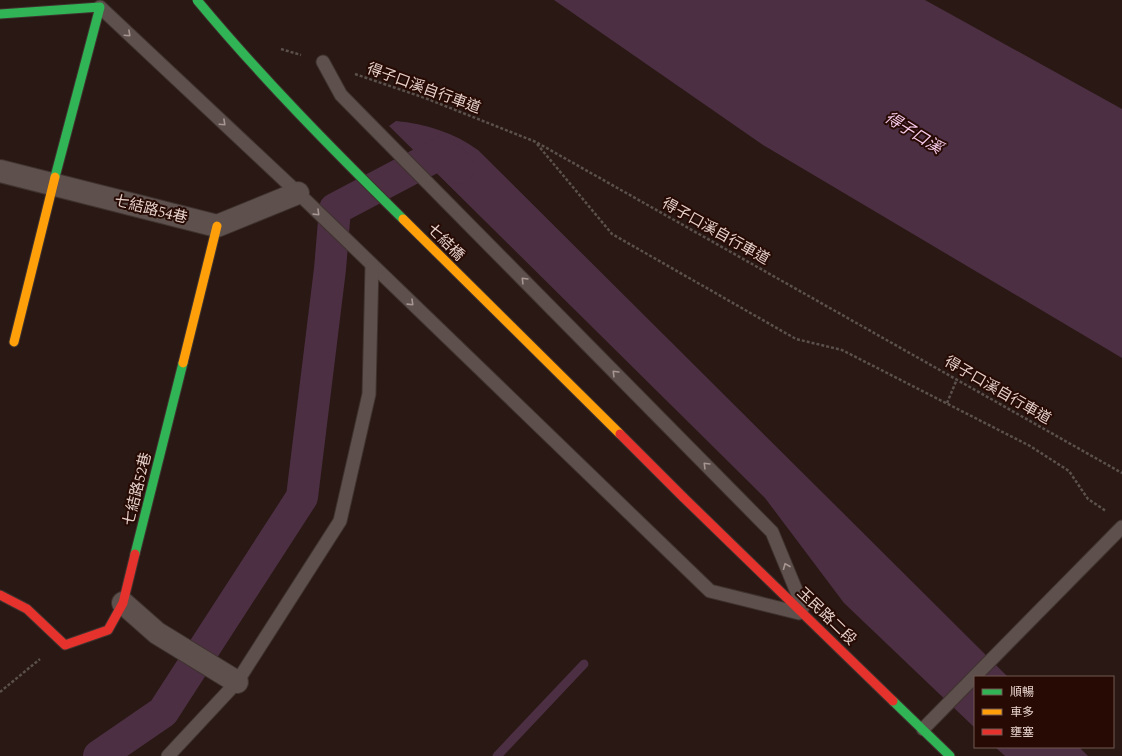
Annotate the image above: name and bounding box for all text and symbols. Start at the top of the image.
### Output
one-way arrow [123,29,131,37]
street label: 得子口溪自行車道 [364,57,484,120]
water label: 得子口溪 [880,106,949,161]
one-way arrow [218,118,226,126]
street label: 七結路54巷 [112,189,190,230]
street label: 得子口溪自行車道 [658,192,774,271]
one-way arrow [312,208,320,215]
street label: 七結橋 [422,218,470,266]
one-way arrow [521,277,529,285]
one-way arrow [406,298,414,305]
street label: 得子口溪自行車道 [940,350,1055,430]
one-way arrow [612,370,620,378]
street label: 七結路52巷 [117,450,158,528]
one-way arrow [703,462,711,470]
one-way arrow [783,562,791,570]
street label: 玉民路二段 [792,582,862,651]
legend [974,676,1114,748]
text: 順暢 [1010,683,1034,702]
text: 車多 [1010,703,1034,722]
text: 壅塞 [1010,723,1034,742]

